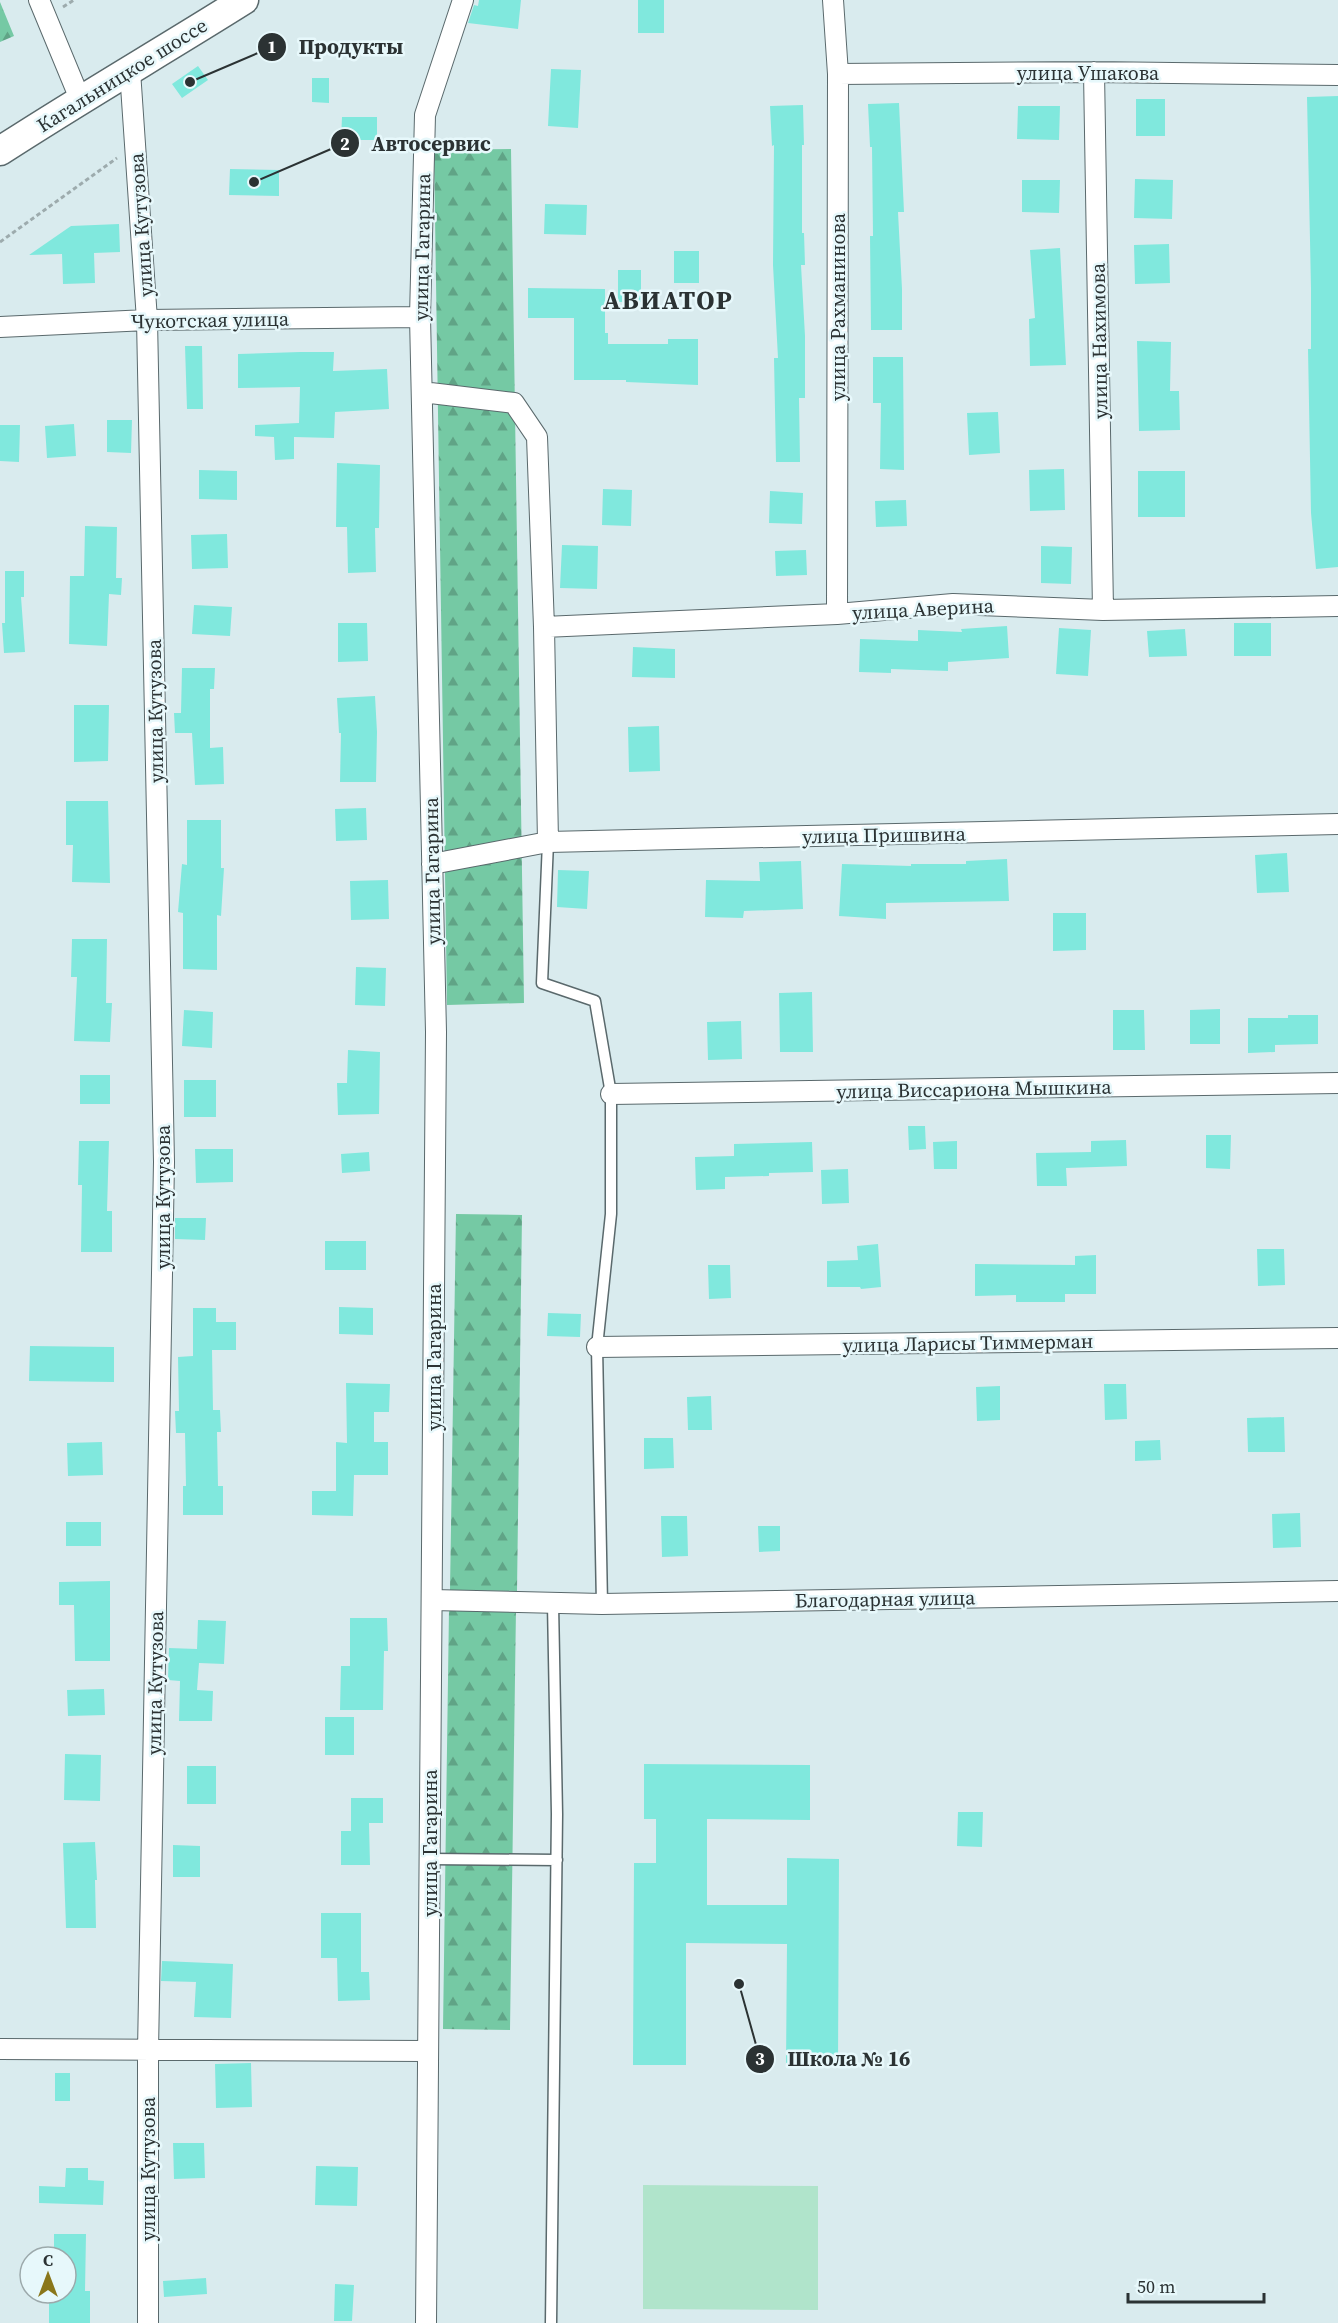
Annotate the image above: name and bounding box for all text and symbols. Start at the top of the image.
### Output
street label: Кагальницкое шоссе [31,11,213,139]
callout: Продукты [257,27,415,66]
text: Продукты [299,32,403,61]
text: 1 [267,34,277,59]
street label: улица Ушакова [1017,59,1160,87]
callout: Автосервис [330,124,503,163]
text: Автосервис [371,129,491,158]
text: 2 [340,131,350,156]
street label: улица Кутузова [122,151,160,298]
street label: улица Гагарина [407,172,437,321]
street label: улица Рахманинова [824,212,852,401]
street label: улица Нахимова [1084,262,1114,419]
district label: АВИАТОР [603,282,733,318]
street label: Чукотская улица [131,305,290,335]
street label: улица Аверина [851,591,995,627]
street label: улица Кутузова [140,638,170,783]
street label: улица Гагарина [417,796,447,945]
street label: улица Пришвина [802,820,967,850]
street label: улица Виссариона Мышкина [836,1073,1113,1105]
street label: улица Кутузова [149,1124,177,1269]
street label: улица Гагарина [420,1282,448,1431]
street label: улица Ларисы Тиммерман [842,1327,1094,1359]
street label: Благодарная улица [795,1583,976,1615]
street label: улица Кутузова [140,1610,170,1755]
street label: улица Гагарина [416,1768,444,1917]
callout: Школа № 16 [745,2040,922,2079]
text: Школа № 16 [788,2044,910,2073]
text: 3 [755,2046,765,2071]
street label: улица Кутузова [134,2096,162,2241]
north arrow [18,2245,78,2305]
text: С [43,2249,53,2271]
scale bar [1128,2266,1264,2304]
text: 50 m [1137,2274,1175,2299]

